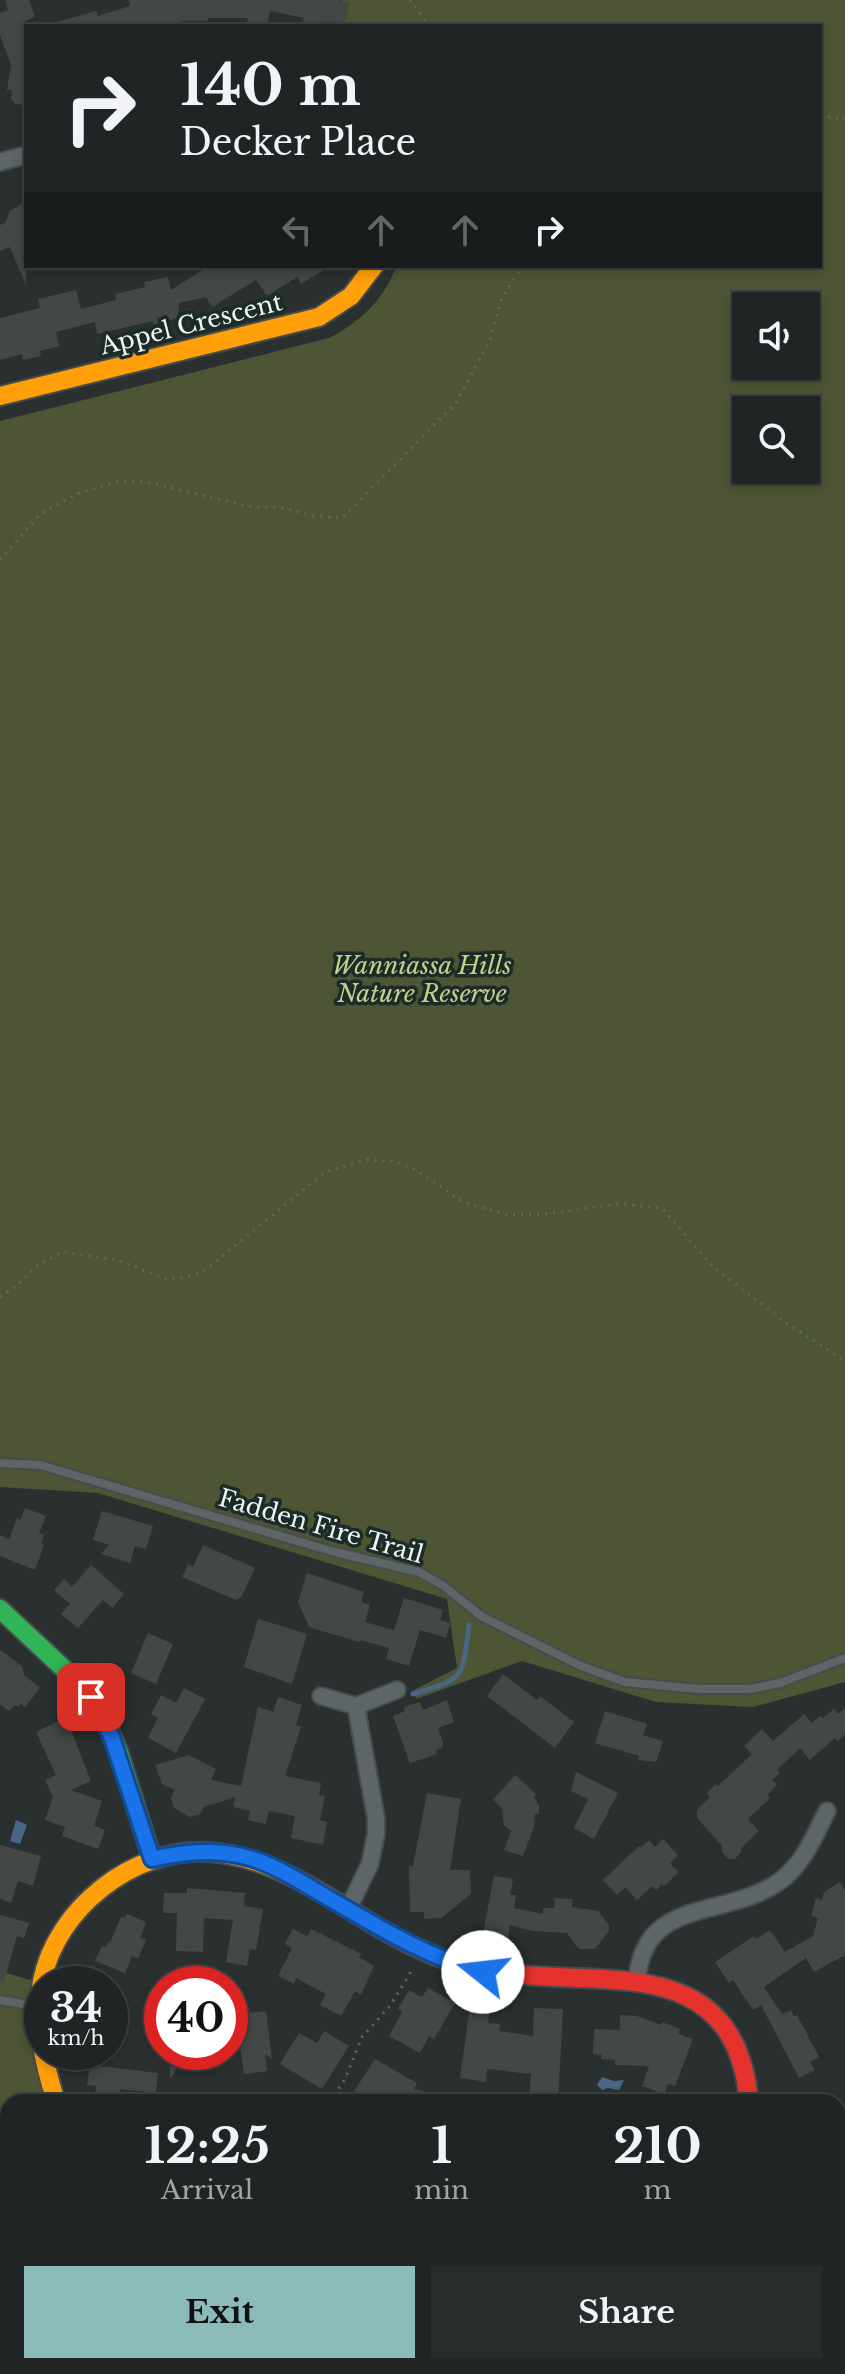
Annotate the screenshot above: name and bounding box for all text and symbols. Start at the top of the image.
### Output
text: 140 m [180,51,361,120]
icon: right [48,56,152,160]
text: Decker Place [180,120,416,165]
icon: left [275,208,319,252]
icon: ahead [359,208,403,252]
icon: ahead [443,208,487,252]
icon: right [527,208,571,252]
street label: Appel Crescent [96,287,285,361]
map controls [732,292,820,484]
button: sound [732,292,820,380]
button: search [732,396,820,484]
park label: Wanniassa Hills Nature Reserve [332,951,512,1008]
street label: Fadden Fire Trail [215,1483,427,1569]
pin [57,1663,125,1731]
icon: arrive [69,1675,113,1719]
position arrow [441,1930,525,2014]
speed limit sign: 40 [144,1966,248,2070]
text: 34 [50,1983,102,2033]
text: km/h [48,2026,104,2050]
text: 12:25 [144,2116,270,2176]
text: 1 [431,2116,452,2176]
text: 210 [613,2116,702,2176]
text: Arrival [161,2174,253,2206]
text: min [414,2174,469,2206]
text: m [644,2174,671,2206]
button: Exit [24,2266,415,2358]
button: Share [431,2266,822,2358]

